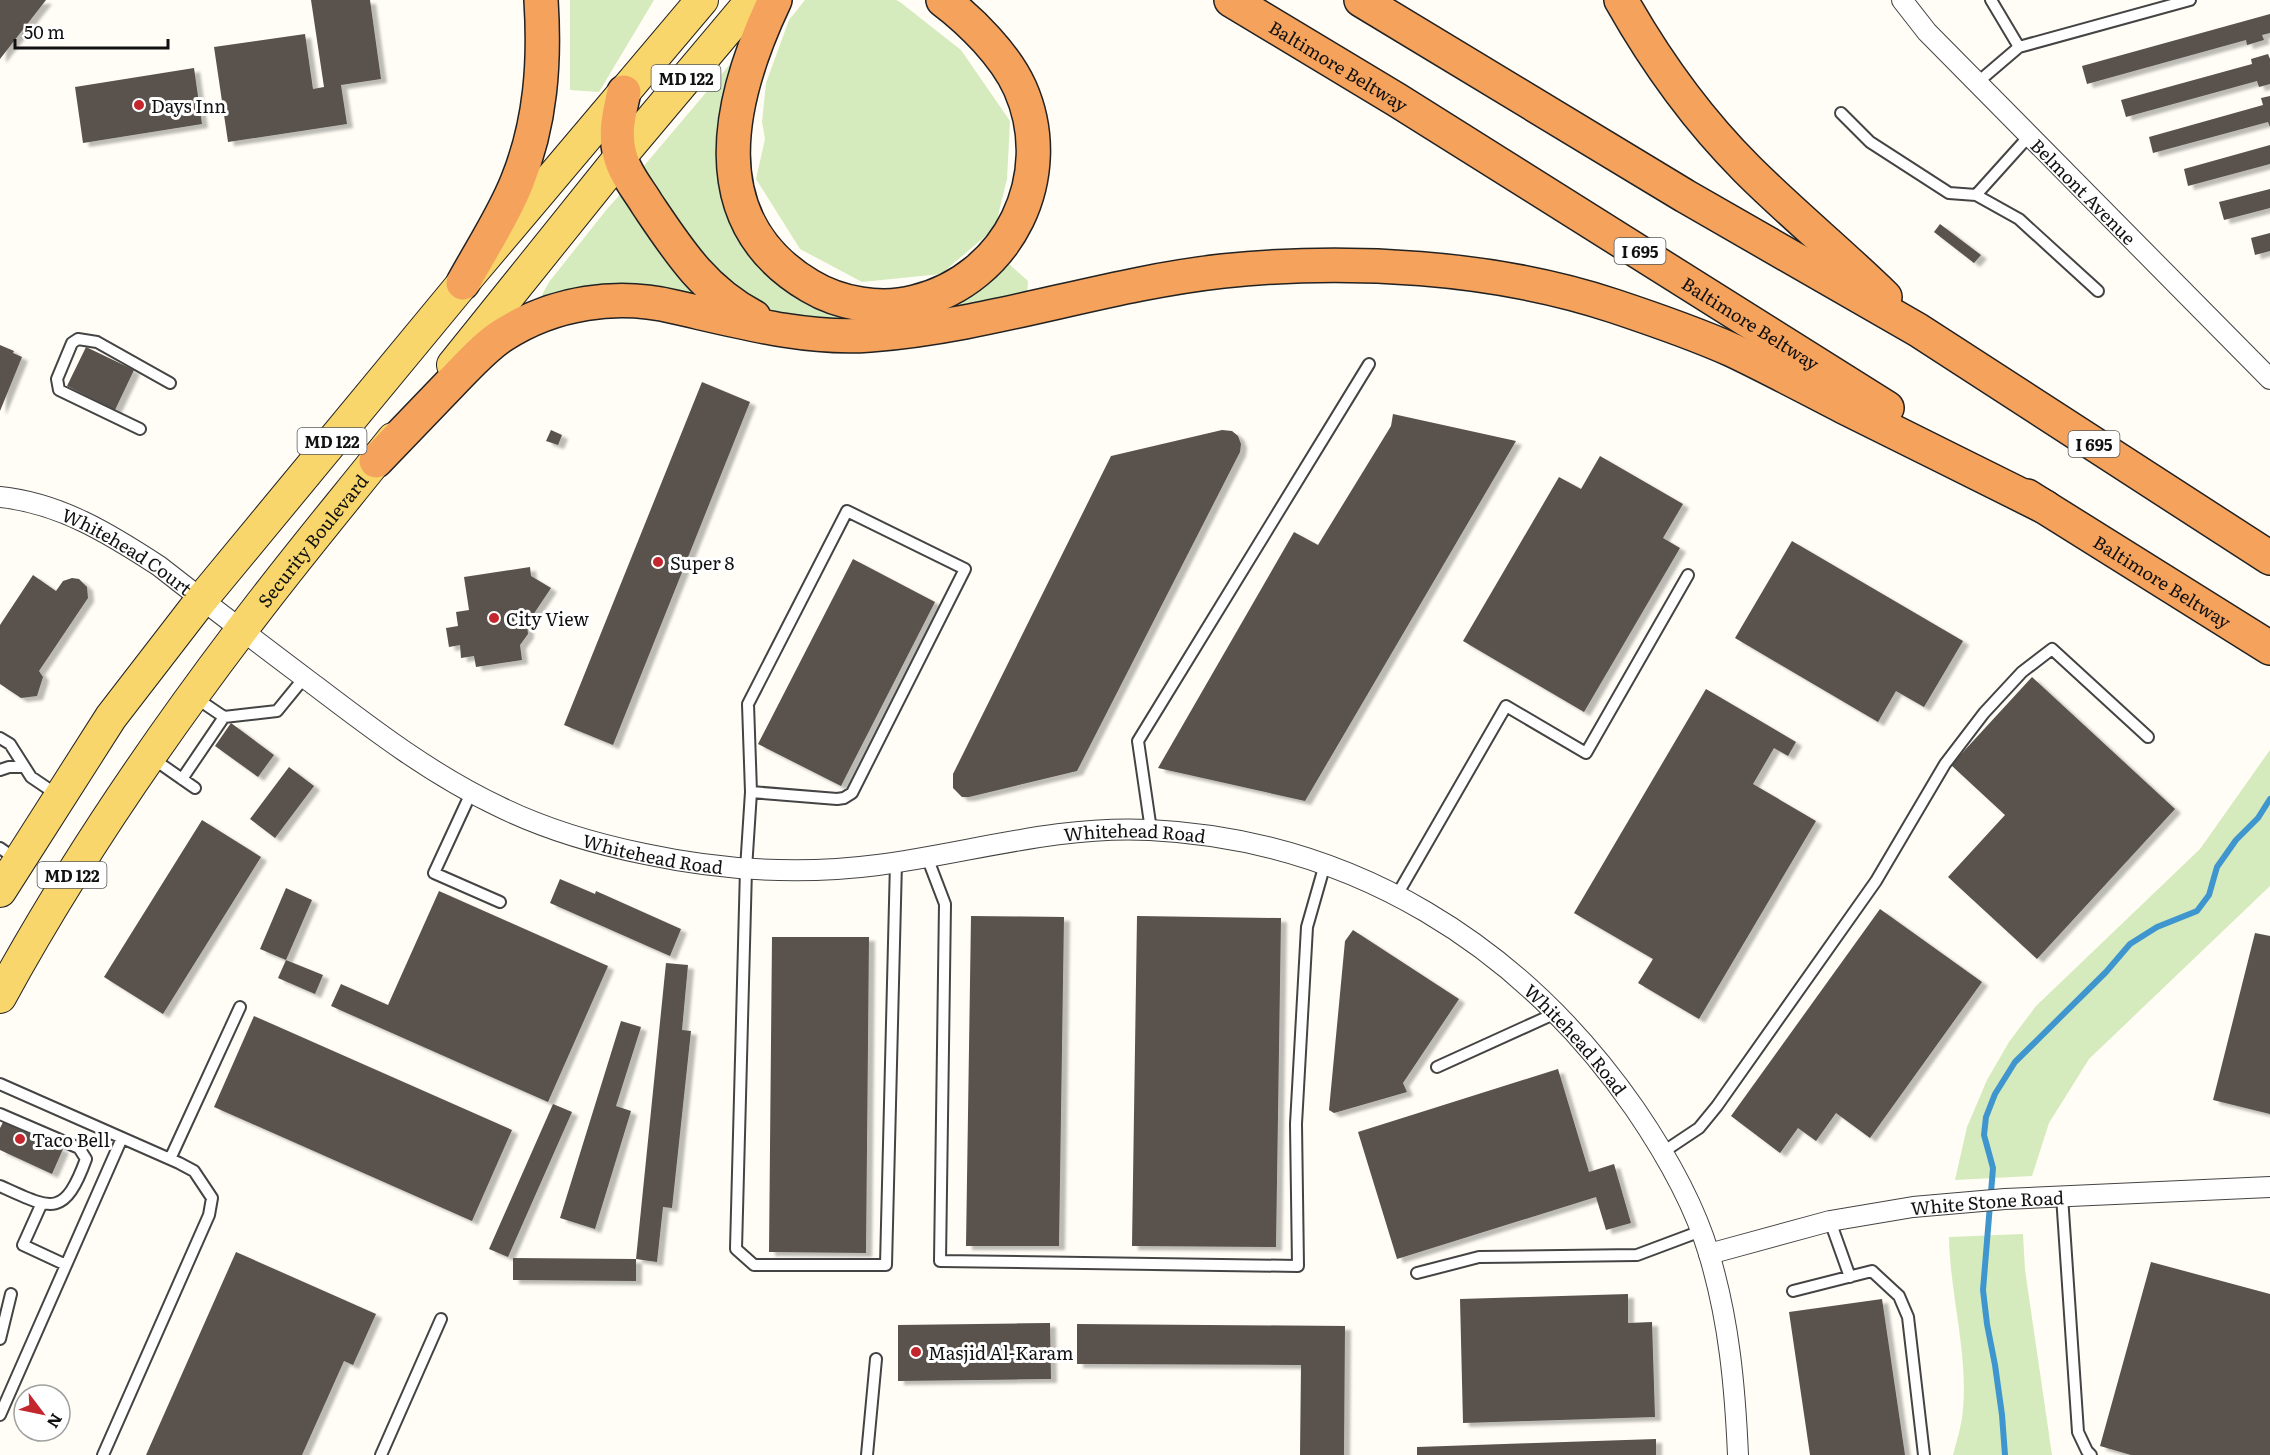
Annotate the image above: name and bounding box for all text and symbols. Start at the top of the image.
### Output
scale bar [15,12,168,50]
street label: Baltimore Beltway [1264,13,1414,118]
text: 50 m [24,18,65,45]
road number: MD 122 [652,65,720,91]
place label: Days Inn [151,92,226,119]
marker: Days Inn [132,98,146,112]
street label: Belmont Avenue [2025,132,2143,250]
road number: I 695 [1614,238,1666,264]
street label: Baltimore Beltway [1677,269,1826,376]
road number: MD 122 [298,428,366,454]
road number: I 695 [2068,431,2120,457]
street label: Security Boulevard [250,468,374,612]
street label: Whitehead Court [58,500,199,601]
street label: Baltimore Beltway [2089,528,2237,634]
place label: Super 8 [670,549,734,576]
marker: Super 8 [651,555,665,569]
place label: City View [506,605,589,632]
marker: City View [487,611,501,625]
street label: Whitehead Road [1062,816,1207,849]
street label: Whitehead Road [580,826,725,880]
road number: MD 122 [38,862,106,888]
street label: Whitehead Road [1519,977,1634,1100]
place label: Taco Bell [32,1126,110,1153]
marker: Taco Bell [13,1132,27,1146]
street label: White Stone Road [1909,1183,2065,1221]
place label: Masjid Al-Karam [928,1339,1073,1366]
marker: Masjid Al-Karam [909,1345,923,1359]
north arrow [12,1383,72,1443]
text: N [42,1409,69,1434]

